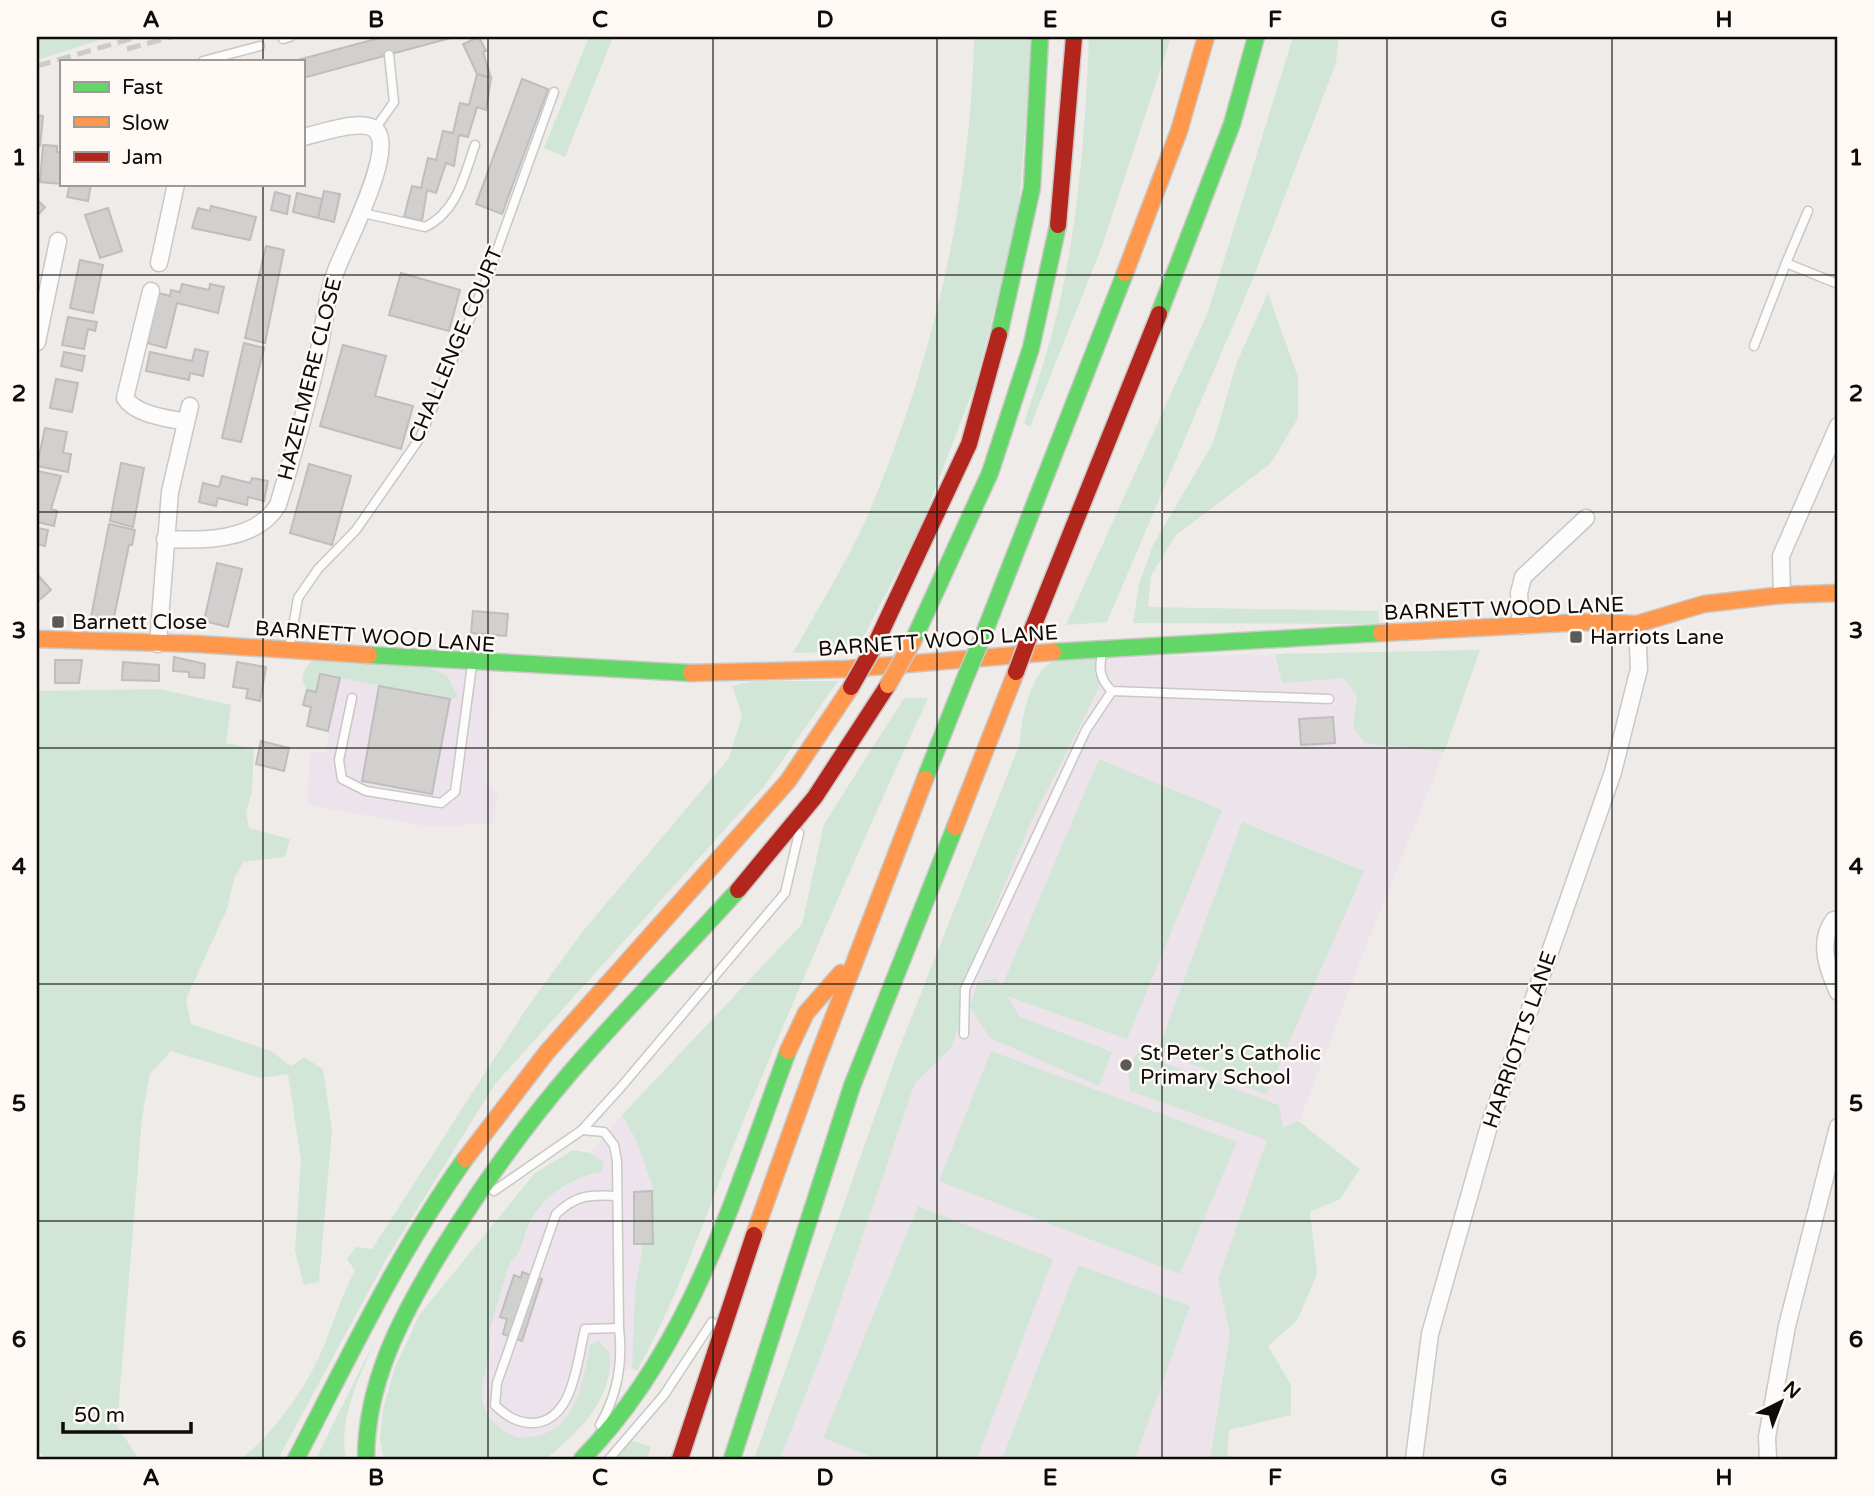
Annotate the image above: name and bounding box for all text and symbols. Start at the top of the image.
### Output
text: A [142,6,160,34]
text: B [368,6,384,34]
text: C [592,6,608,34]
text: D [816,6,834,34]
text: E [1043,6,1057,34]
text: F [1268,6,1282,34]
text: G [1490,6,1508,34]
text: H [1715,6,1733,34]
legend [60,60,304,186]
text: Fast [122,75,163,100]
text: Slow [122,111,170,136]
text: 1 [12,144,26,172]
text: 1 [1849,144,1863,172]
text: Jam [122,145,163,170]
street label: CHALLENGE COURT [403,243,509,447]
street label: HAZELMERE CLOSE [273,275,347,483]
text: 2 [12,380,26,408]
text: 2 [1849,380,1863,408]
street label: BARNETT WOOD LANE [1383,592,1625,626]
place label: Barnett Close [72,610,207,635]
marker: Barnett Close [50,614,66,630]
street label: BARNETT WOOD LANE [254,616,496,658]
text: 3 [12,617,26,645]
text: 3 [1849,617,1863,645]
street label: BARNETT WOOD LANE [817,620,1059,662]
place label: Harriots Lane [1590,625,1724,650]
marker: Harriots Lane [1568,629,1584,645]
text: 4 [12,853,27,881]
text: 4 [1849,853,1864,881]
street label: HARRIOTTS LANE [1478,948,1562,1132]
place label: St Peter's Catholic Primary School [1140,1041,1321,1090]
marker: St Peter's Catholic Primary School [1118,1057,1134,1073]
text: 5 [12,1090,26,1118]
text: 5 [1849,1090,1863,1118]
text: 6 [12,1326,26,1354]
text: 6 [1849,1326,1863,1354]
north arrow [1745,1366,1815,1436]
text: N [1779,1377,1805,1403]
scale bar [63,1391,191,1435]
text: 50 m [74,1403,125,1428]
text: A [142,1464,160,1492]
text: B [368,1464,384,1492]
text: C [592,1464,608,1492]
text: D [816,1464,834,1492]
text: E [1043,1464,1057,1492]
text: F [1268,1464,1282,1492]
text: G [1490,1464,1508,1492]
text: H [1715,1464,1733,1492]

